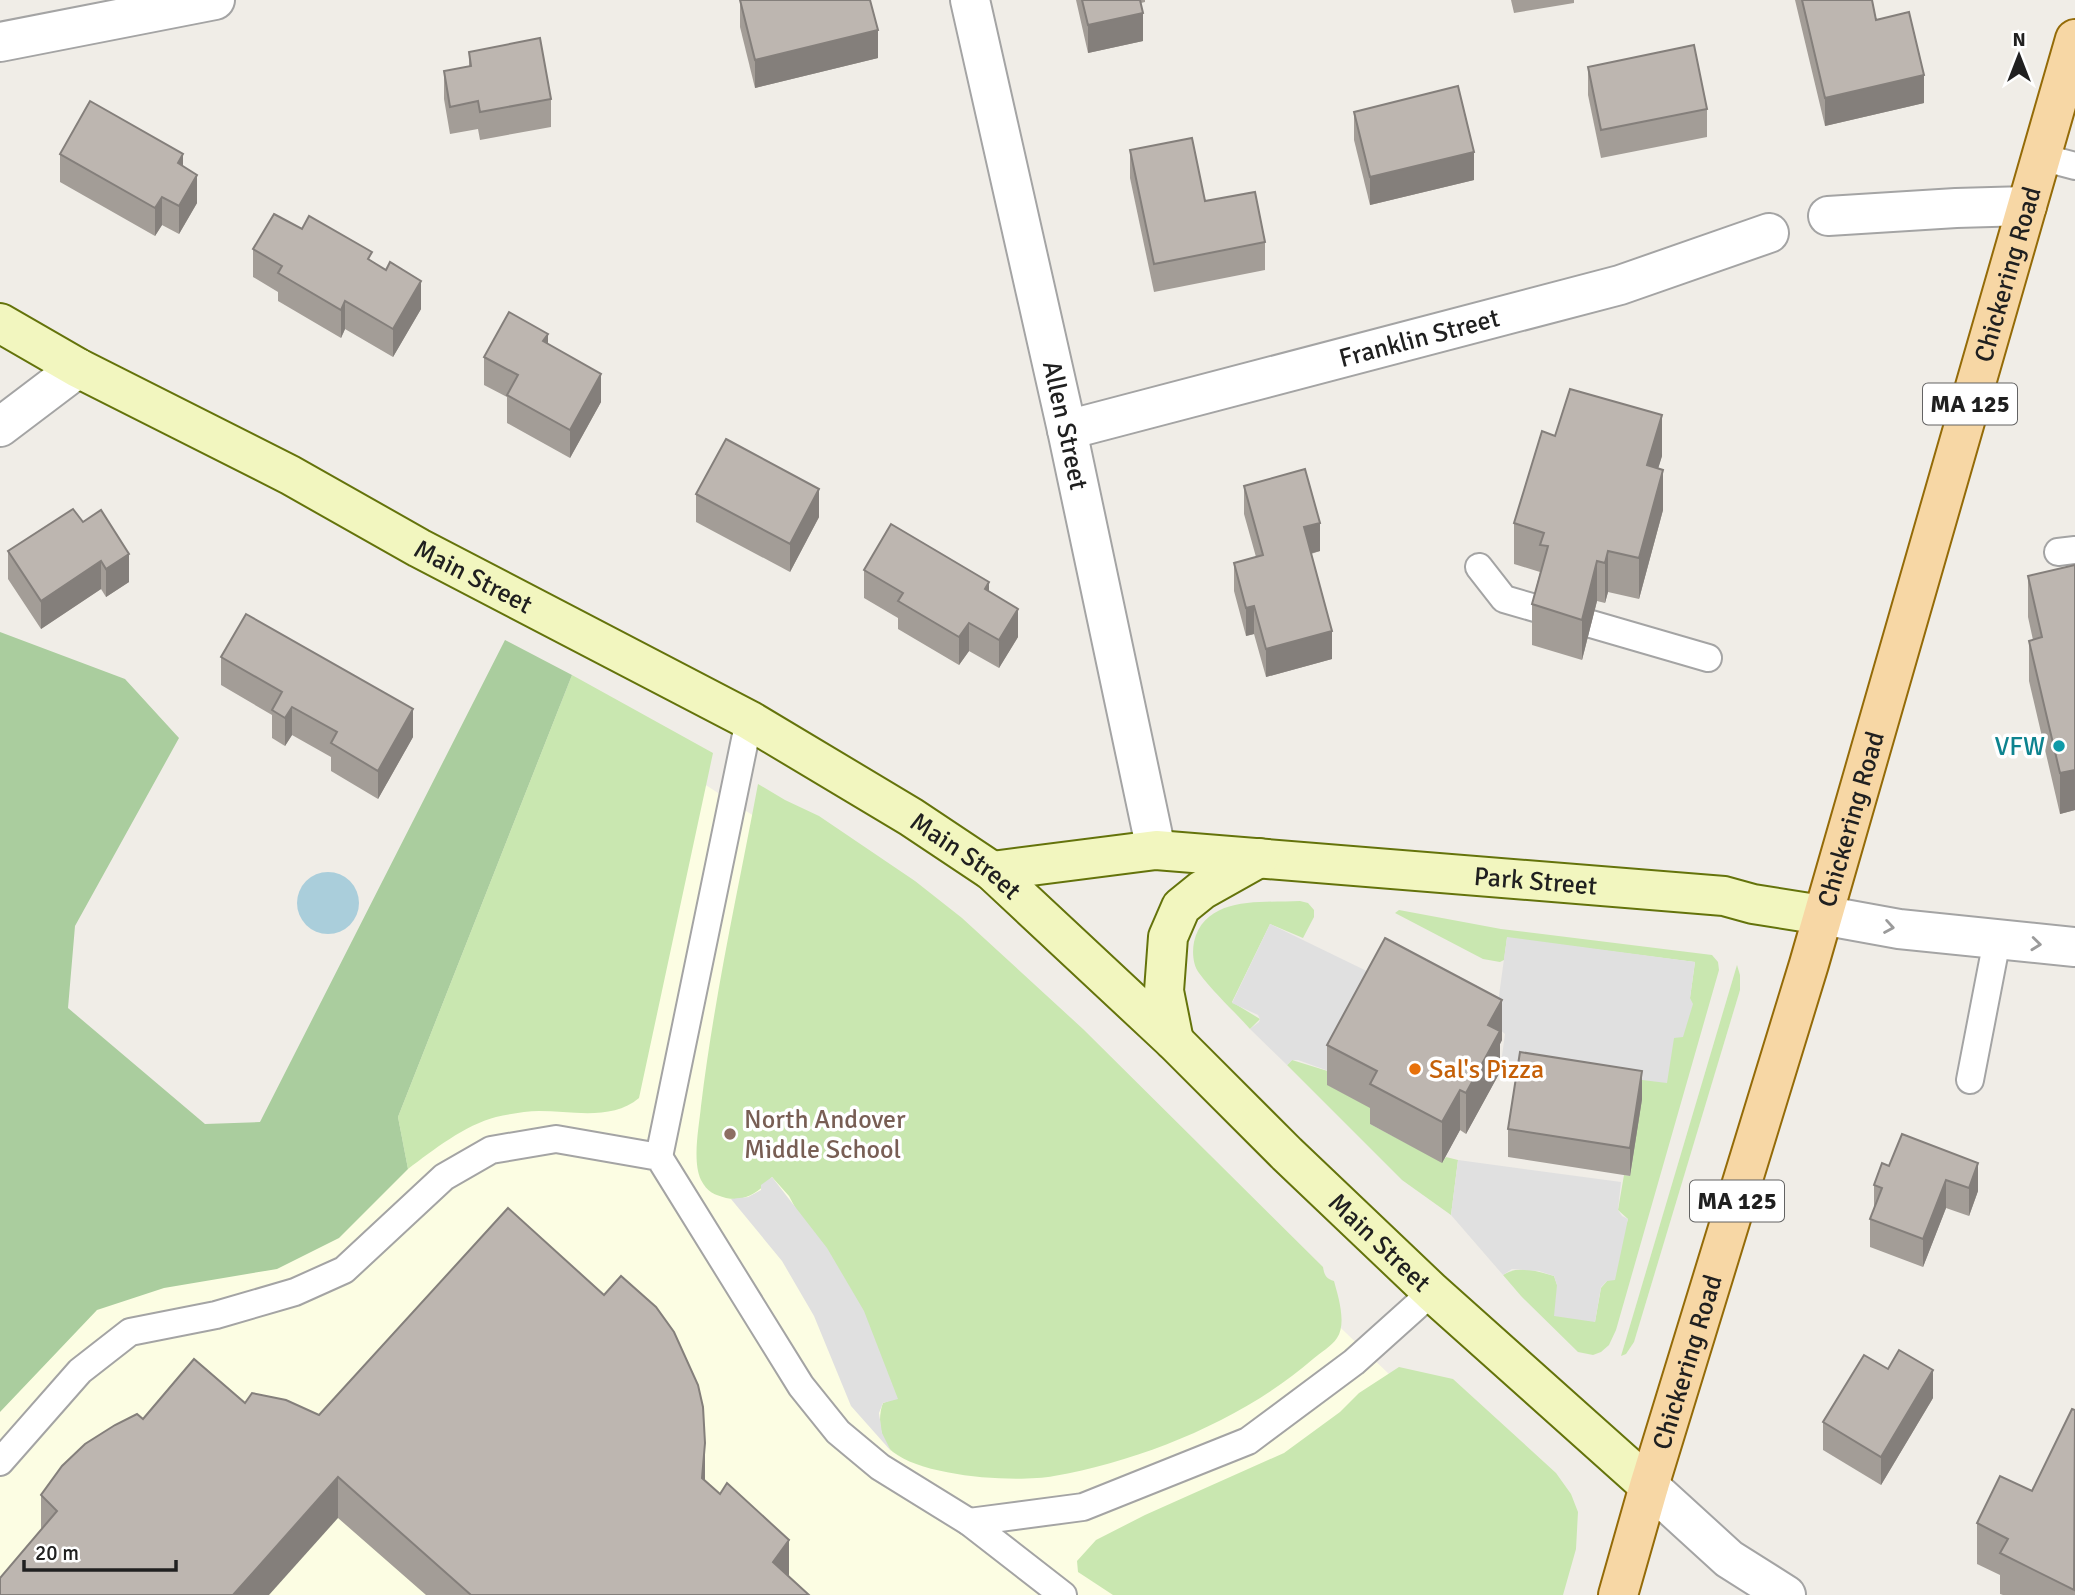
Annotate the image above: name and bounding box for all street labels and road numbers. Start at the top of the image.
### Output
street label: Chickering Road [1968,183,2049,366]
street label: Franklin Street [1336,302,1503,375]
street label: Allen Street [1035,358,1094,493]
road number: MA 125 [1923,384,2017,424]
street label: Main Street [408,533,537,621]
street label: Chickering Road [1811,728,1892,911]
street label: Main Street [904,806,1027,907]
street label: Park Street [1472,861,1598,903]
road number: MA 125 [1690,1181,1784,1222]
street label: Main Street [1321,1187,1437,1299]
street label: Chickering Road [1646,1271,1730,1454]

